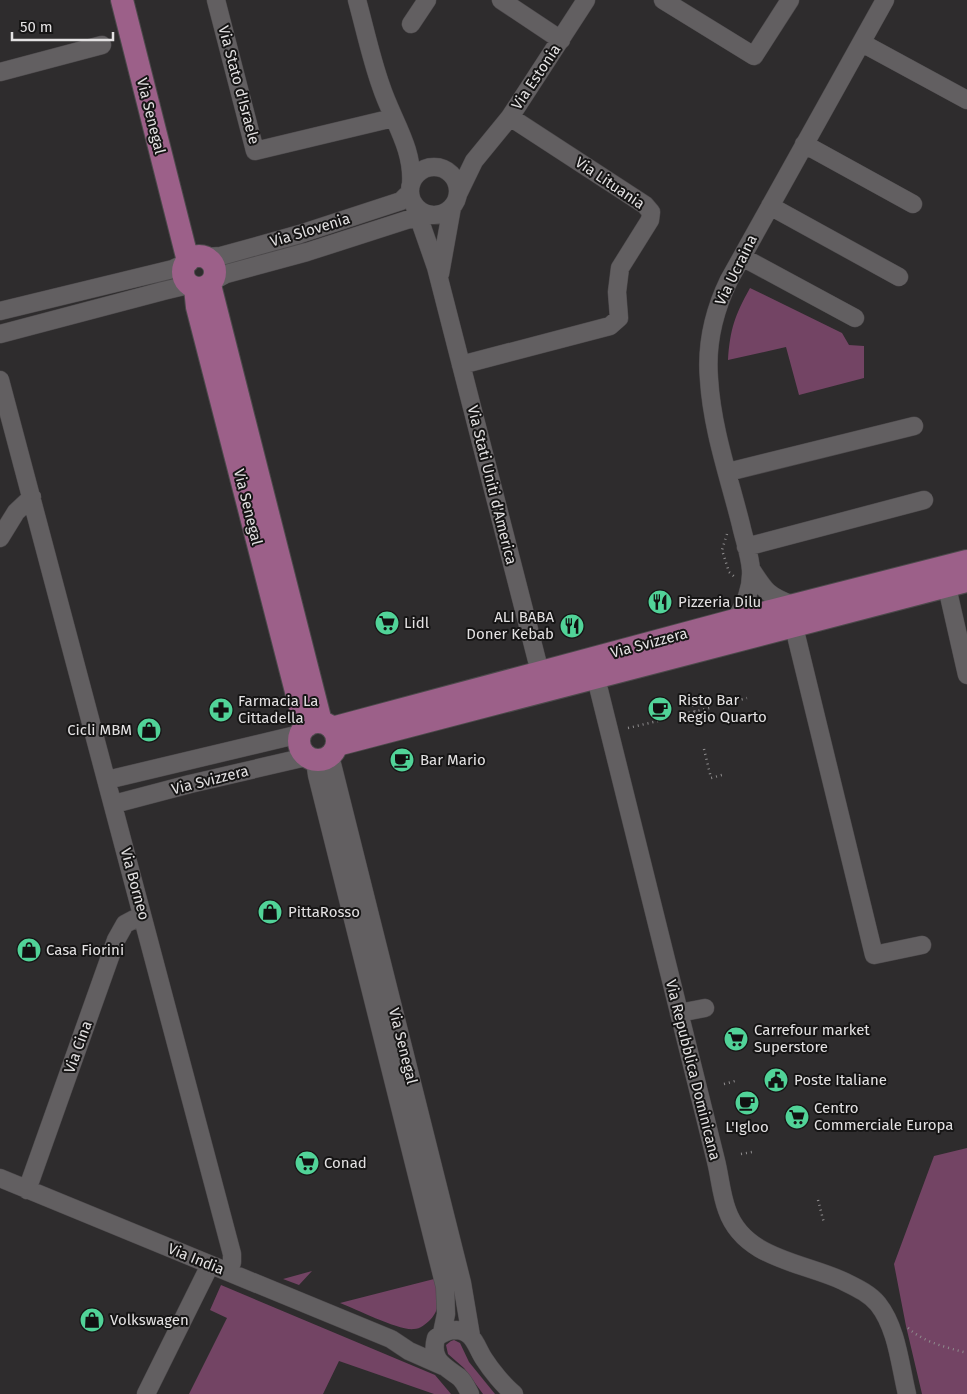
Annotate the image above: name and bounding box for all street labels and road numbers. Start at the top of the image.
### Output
street label: Via Stato d'Israele [215,24,263,146]
street label: Via Estonia [508,41,564,113]
street label: Via Senegal [133,76,169,157]
street label: Via Lituania [572,153,648,213]
street label: Via Slovenia [268,209,352,251]
street label: Via Ucraina [711,232,761,308]
street label: Via Stati Uniti d'America [464,404,520,566]
street label: Via Senegal [230,467,266,548]
street label: Via Svizzera [609,624,689,662]
street label: Via Svizzera [170,762,250,798]
street label: Via Borneo [117,846,153,922]
street label: Via Repubblica Dominicana [662,978,724,1162]
street label: Via Senegal [385,1006,421,1087]
street label: Via Cina [60,1018,96,1076]
street label: Via India [165,1240,227,1278]

